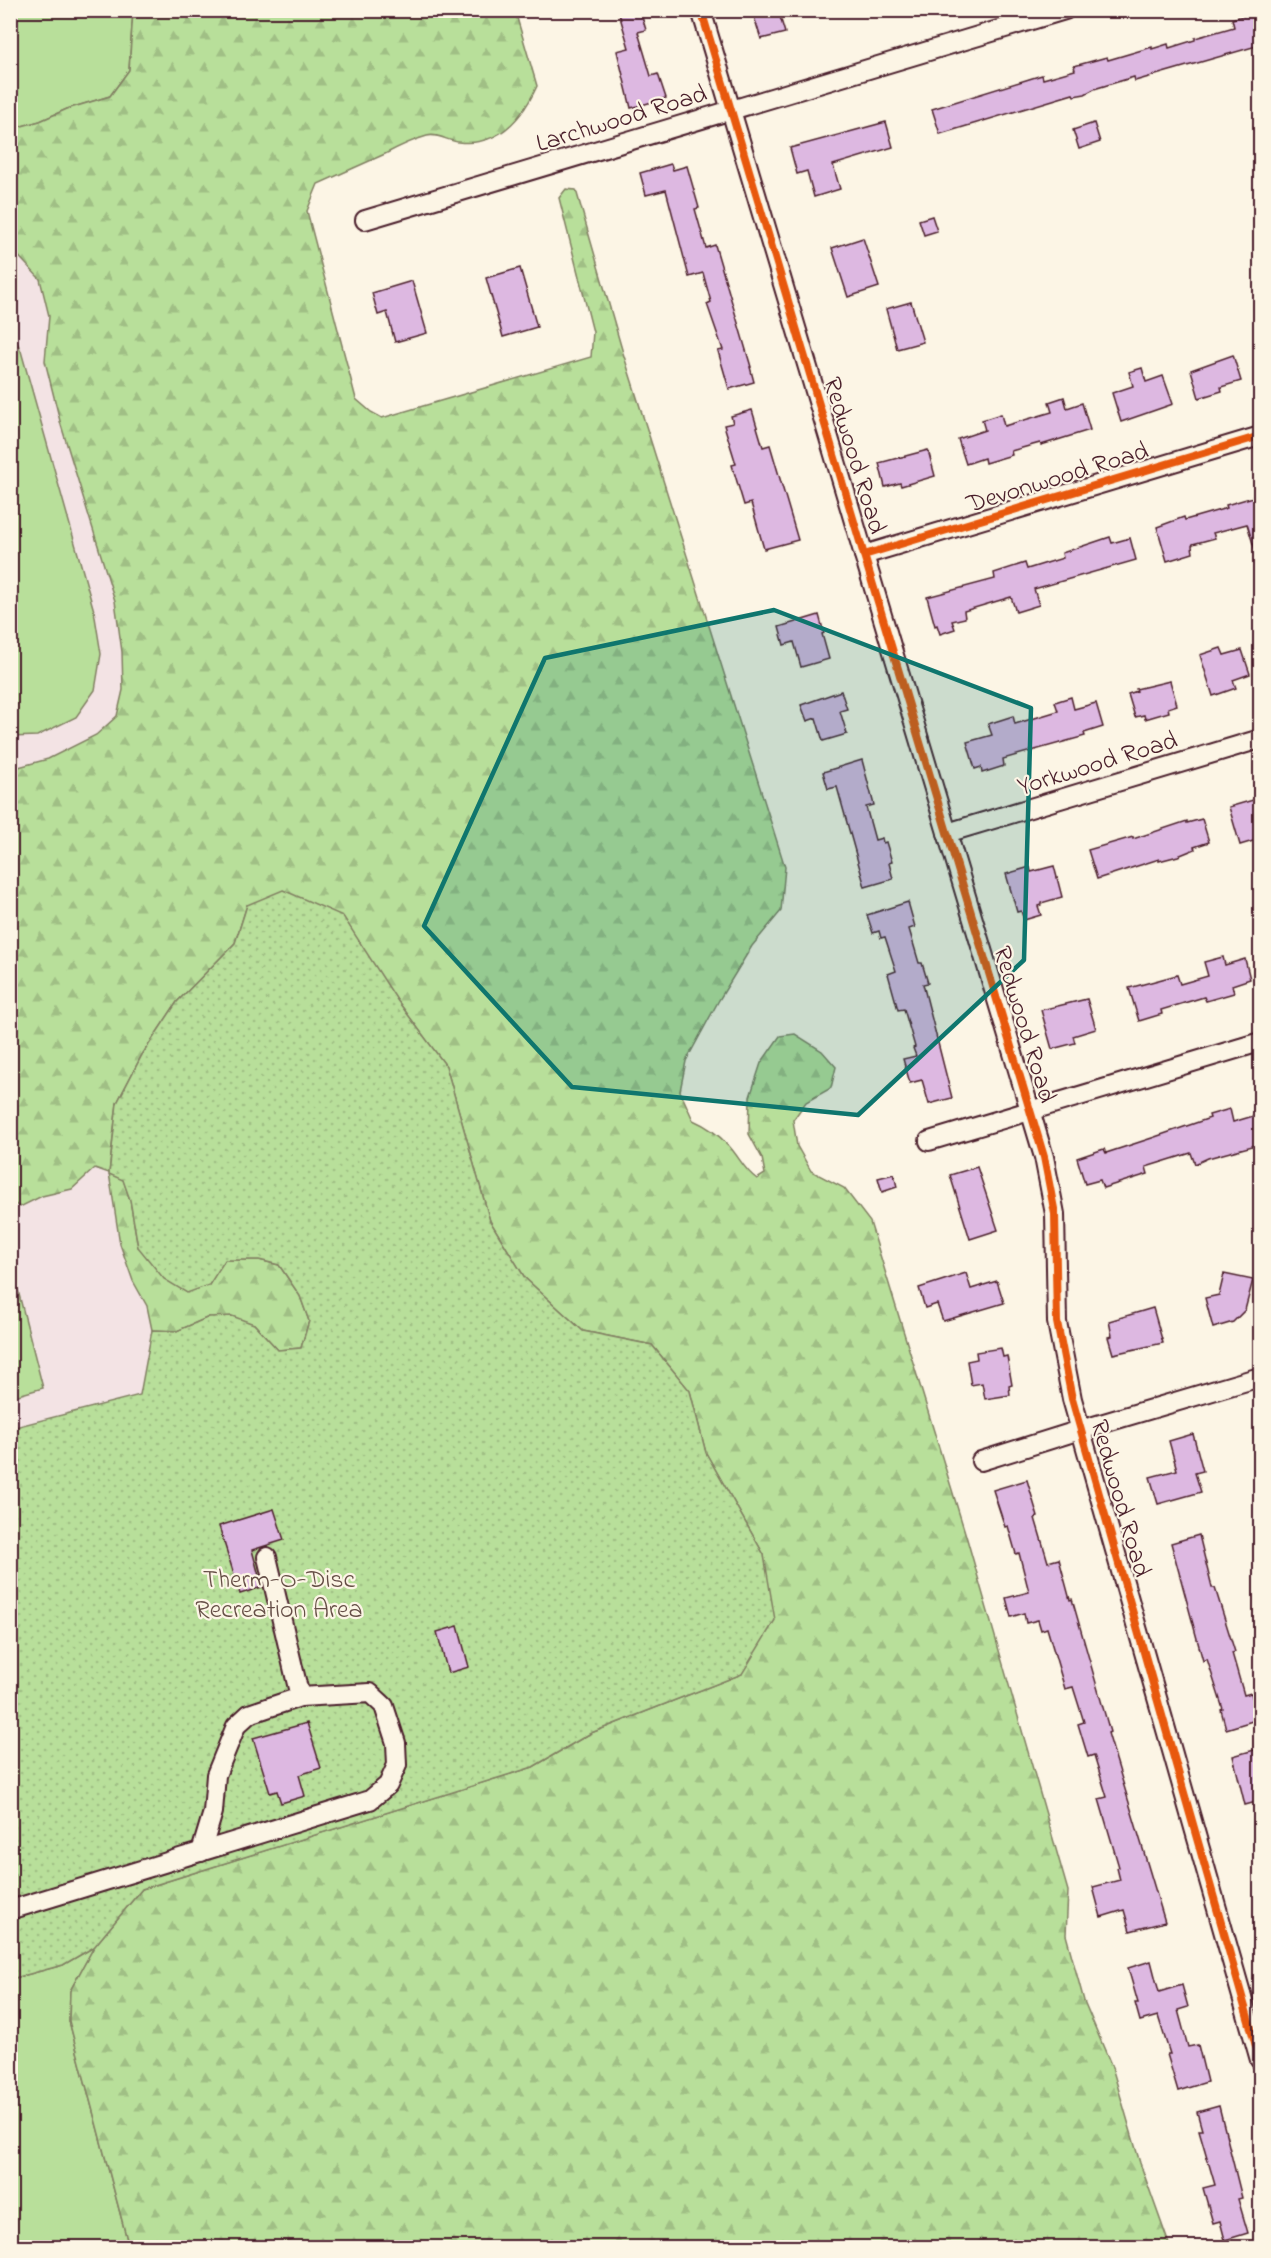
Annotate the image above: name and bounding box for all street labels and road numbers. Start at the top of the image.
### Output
street label: Larchwood Road [532,76,712,164]
street label: Redwood Road [811,373,895,539]
street label: Devonwood Road [961,433,1154,525]
street label: Yorkwood Road [1013,722,1183,807]
street label: Redwood Road [981,942,1065,1108]
street label: Redwood Road [1079,1416,1160,1582]

